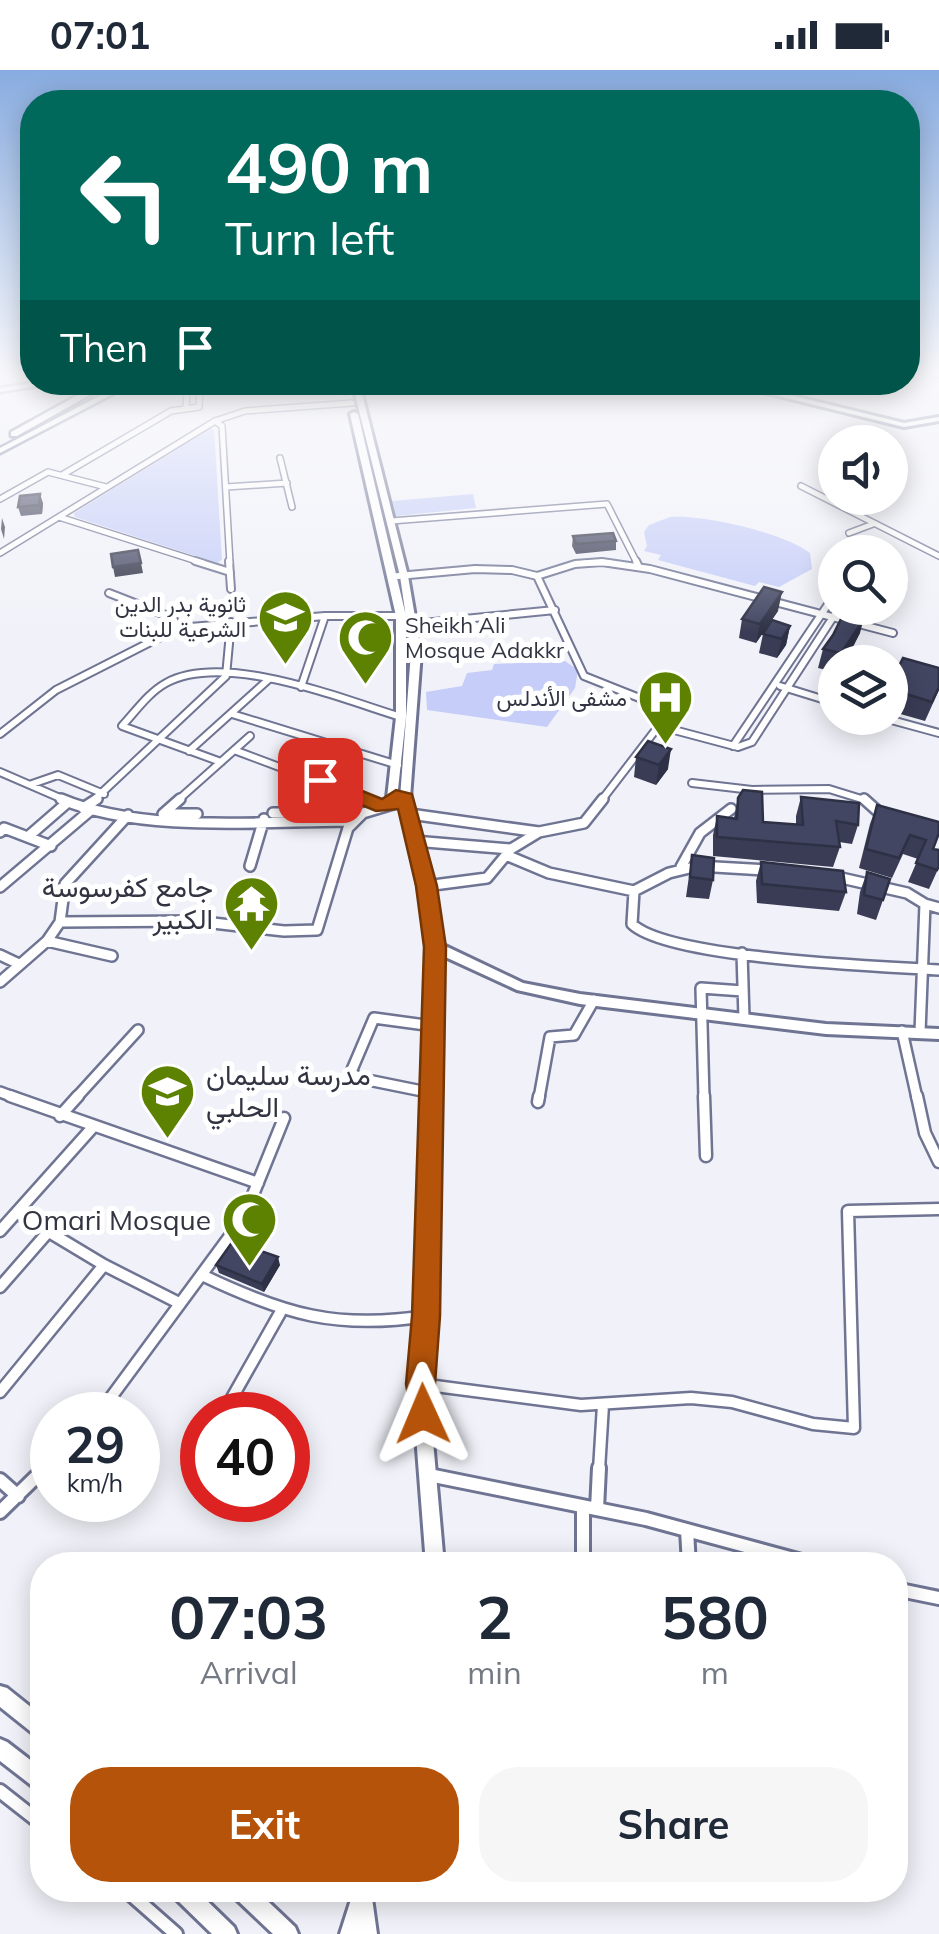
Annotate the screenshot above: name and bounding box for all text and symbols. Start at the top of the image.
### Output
text: 07:01 [50,11,151,59]
text: 490 m [225,123,433,211]
icon: left [60,130,190,260]
text: Turn left [225,210,394,266]
icon: arrive [168,320,223,375]
text: Then [60,324,148,372]
map controls [818,425,908,735]
button: sound [818,425,908,515]
button: search [818,535,908,625]
school or university icon: ثانوية بدر الدين الشرعية للبنات [255,587,315,666]
place label: ثانوية بدر الدين الشرعية للبنات [115,590,246,643]
mosque icon: Sheikh Ali Mosque Adakkr [336,608,396,687]
place label: Sheikh Ali Mosque Adakkr [405,611,564,664]
button: layers [818,645,908,735]
hospital icon: مشفى الأندلس [636,668,696,747]
place label: مشفى الأندلس [497,684,627,712]
pin [278,738,363,823]
icon: arrive [293,753,348,808]
place label: جامع كفرسوسة الكبير [42,869,213,937]
temple icon: جامع كفرسوسة الكبير [222,873,282,952]
place label: مدرسة سليمان الحلبي [206,1057,371,1130]
school or university icon: مدرسة سليمان الحلبي [137,1061,197,1140]
mosque icon: Omari Mosque [220,1190,280,1269]
place label: Omari Mosque [22,1202,211,1237]
position arrow [371,1362,475,1466]
speed limit sign: 40 [180,1392,310,1522]
text: 29 [65,1413,125,1476]
text: km/h [67,1467,123,1498]
text: 07:03 [169,1579,328,1654]
text: 2 [476,1579,512,1654]
text: 580 [661,1579,769,1654]
text: Arrival [200,1652,298,1692]
text: min [467,1652,522,1692]
text: m [701,1652,729,1692]
button: Exit [70,1767,459,1882]
button: Share [479,1767,868,1882]

